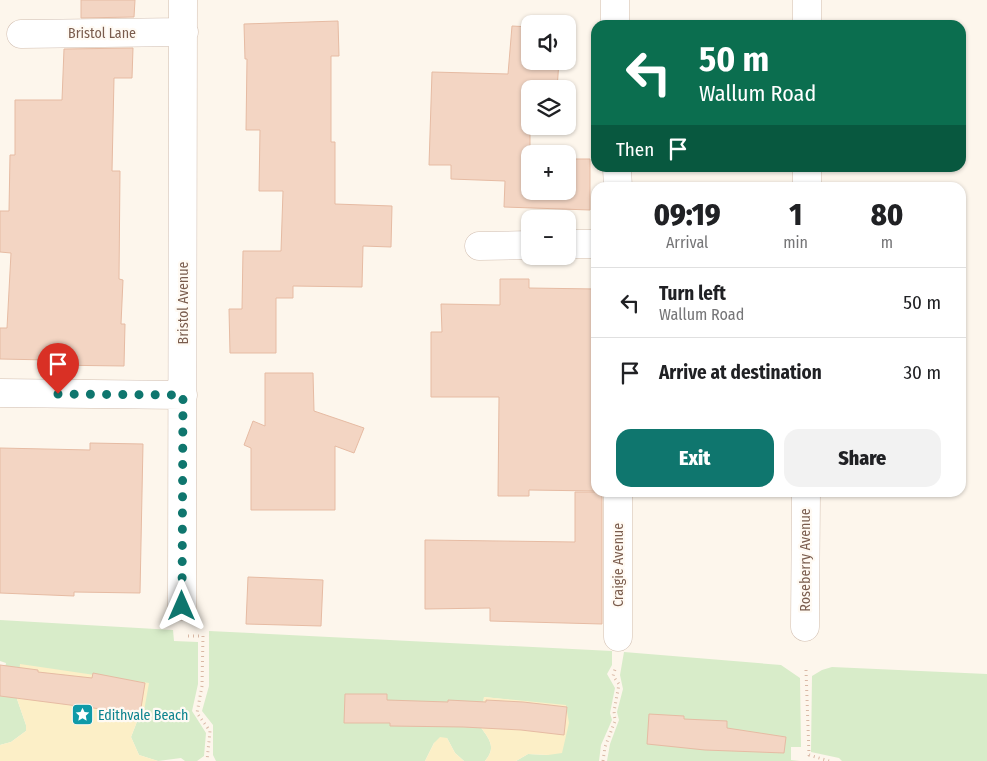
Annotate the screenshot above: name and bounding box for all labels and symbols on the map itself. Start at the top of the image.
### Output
street label: Bristol Lane [68,25,136,42]
street label: Bristol Avenue [175,262,192,344]
pin [37,343,79,394]
street label: Roseberry Avenue [797,508,814,612]
street label: Craigie Avenue [610,523,627,607]
position arrow [155,579,207,631]
place icon: Edithvale Beach [70,703,94,727]
place label: Edithvale Beach [98,707,188,724]

